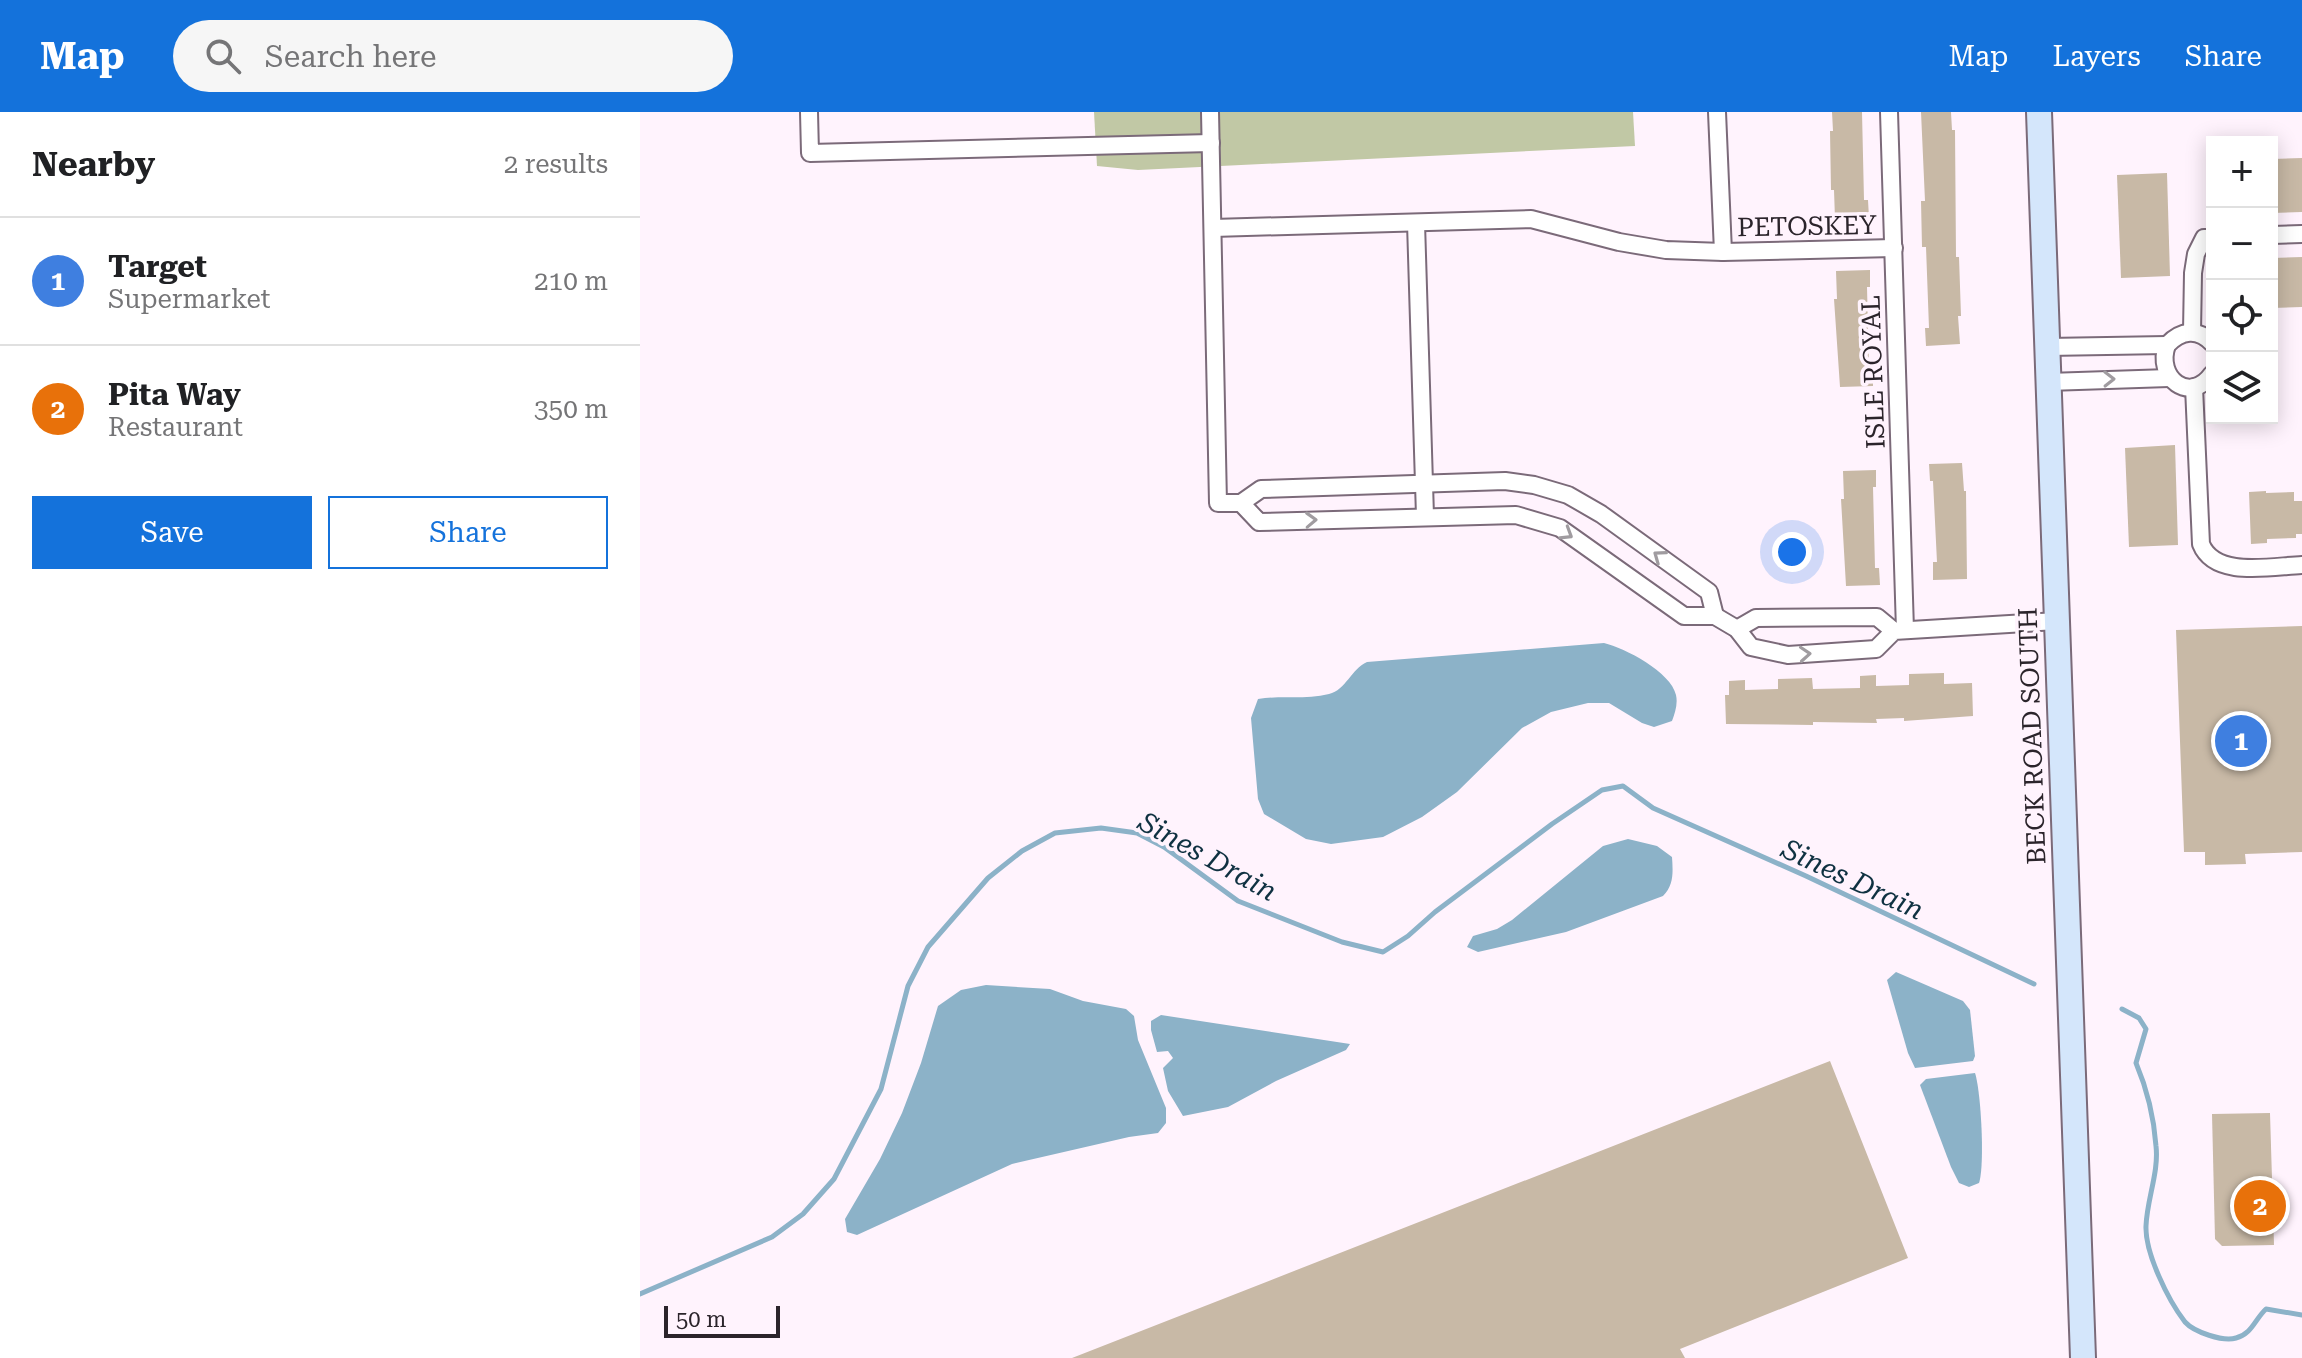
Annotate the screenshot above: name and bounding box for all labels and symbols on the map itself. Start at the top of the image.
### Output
street label: PETOSKEY [1737,210,1877,242]
street label: ISLE ROYAL [1855,295,1891,449]
one-way arrow [2103,370,2116,388]
one-way arrow [1305,511,1318,528]
one-way arrow [1558,524,1573,539]
your location [1772,532,1812,572]
one-way arrow [1653,551,1667,566]
street label: BECK ROAD SOUTH [2013,607,2051,865]
one-way arrow [1799,646,1812,663]
pin: 1 [2215,711,2267,771]
water label: Sines Drain [1132,804,1283,908]
water label: Sines Drain [1776,832,1929,927]
pin: 2 [2234,1176,2286,1236]
scale bar [664,1302,780,1338]

